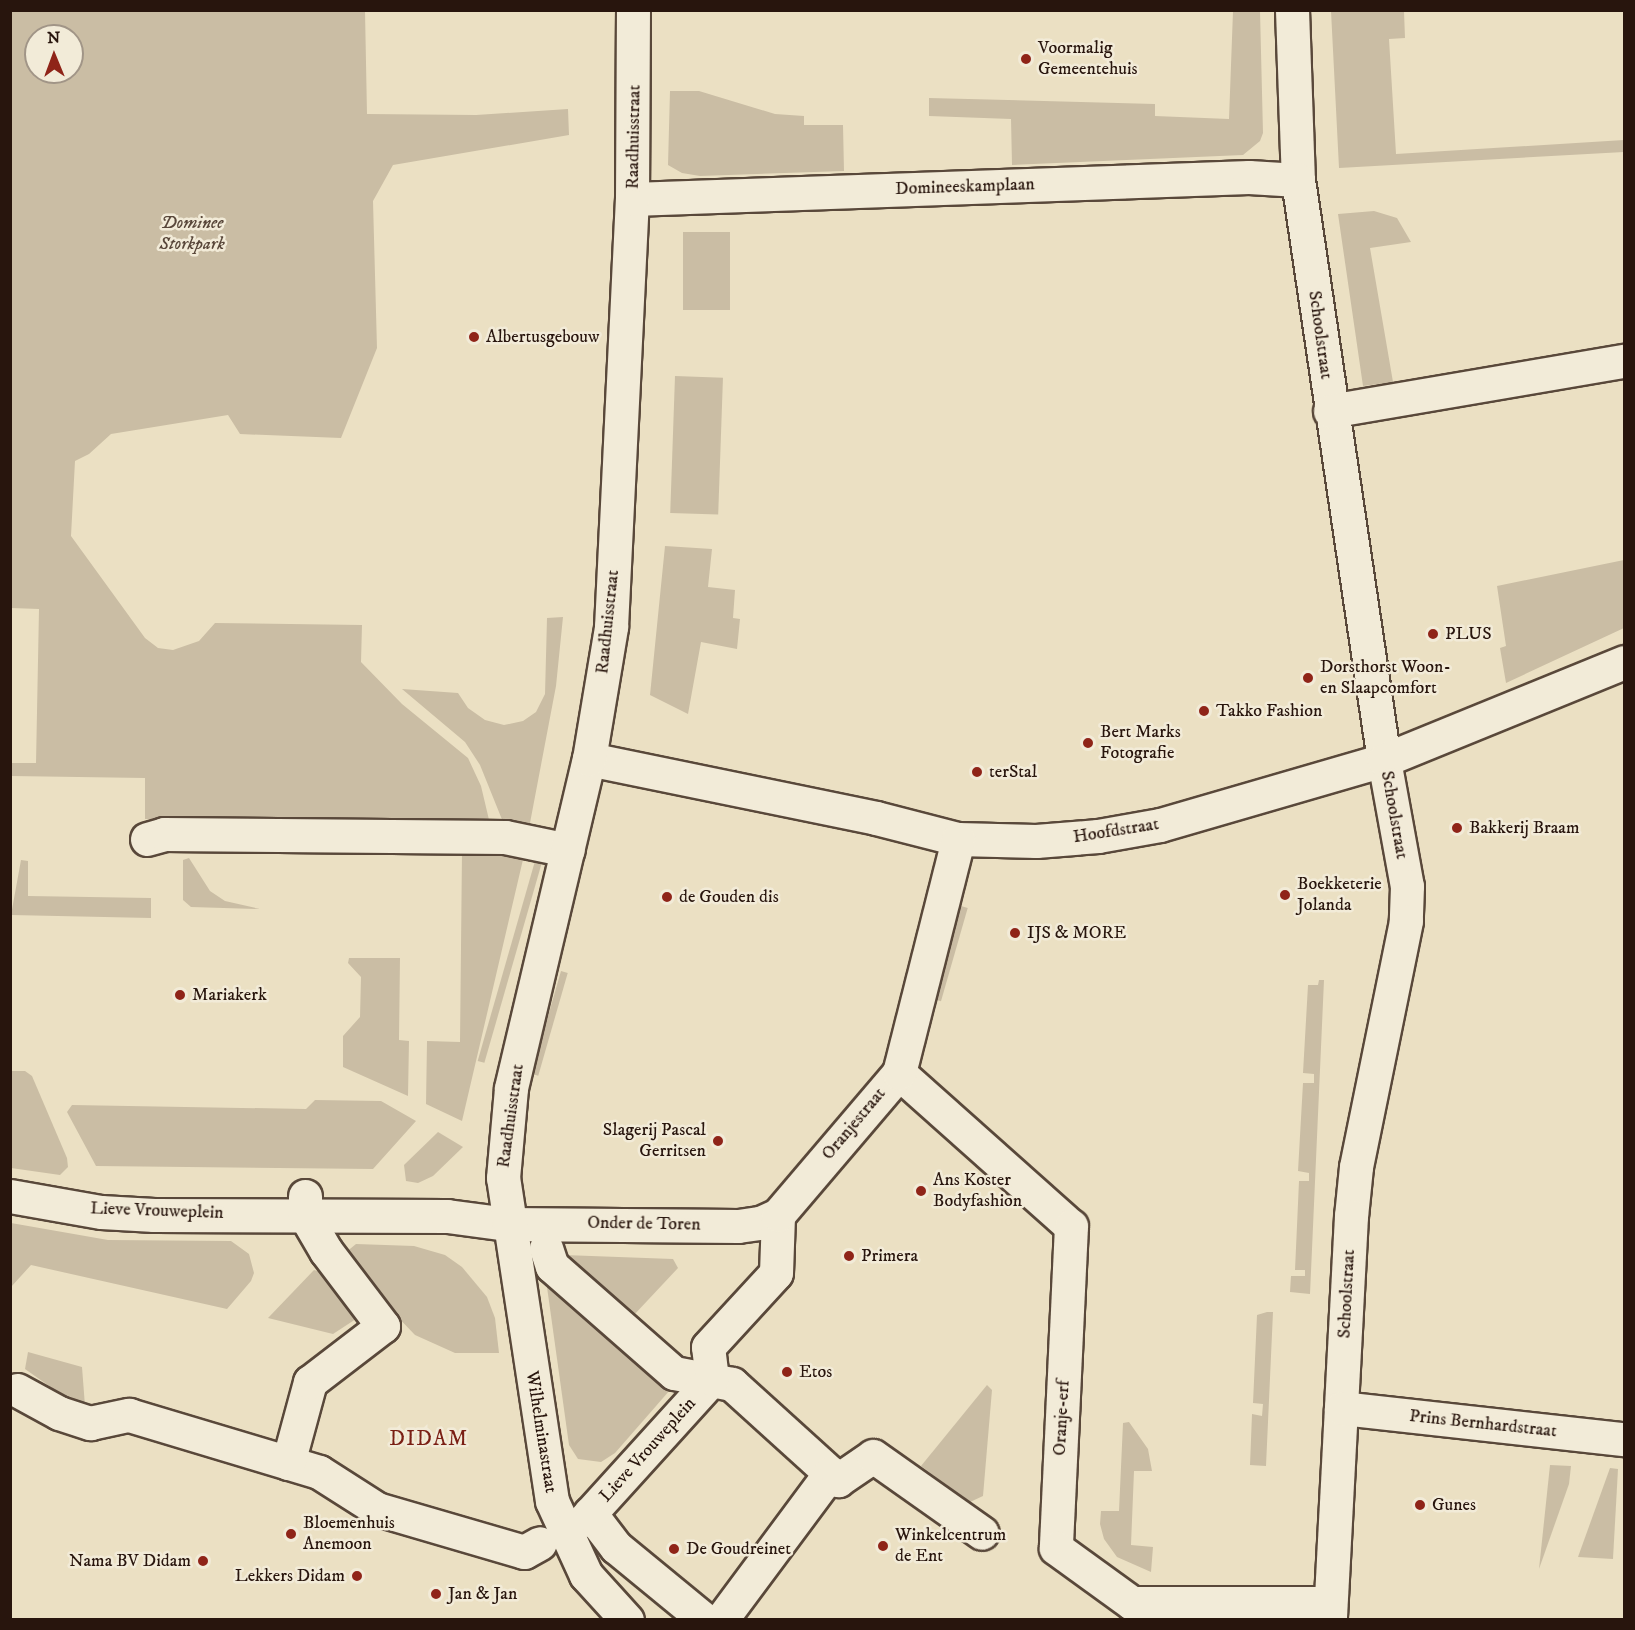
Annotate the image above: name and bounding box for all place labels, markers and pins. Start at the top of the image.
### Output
place label: Voormalig Gemeentehuis [1038,38,1138,80]
marker: Voormalig Gemeentehuis [1019,52,1033,66]
place label: Albertusgebouw [486,326,599,348]
marker: Albertusgebouw [467,330,481,344]
place label: PLUS [1445,623,1492,645]
marker: PLUS [1426,627,1440,641]
place label: Dorsthorst Woon- en Slaapcomfort [1320,657,1451,700]
marker: Dorsthorst Woon- en Slaapcomfort [1301,671,1315,685]
place label: Takko Fashion [1216,700,1322,722]
marker: Takko Fashion [1197,704,1211,718]
place label: Bert Marks Fotografie [1100,722,1181,764]
marker: Bert Marks Fotografie [1081,736,1095,750]
place label: terStal [989,761,1037,783]
marker: terStal [970,765,984,779]
place label: Bakkerij Braam [1469,817,1580,839]
marker: Bakkerij Braam [1450,821,1464,835]
place label: Boekketerie Jolanda [1297,874,1382,916]
place label: de Gouden dis [679,886,779,908]
marker: Boekketerie Jolanda [1278,888,1292,902]
marker: de Gouden dis [660,890,674,904]
place label: IJS & MORE [1027,922,1126,944]
marker: IJS & MORE [1008,926,1022,940]
place label: Mariakerk [192,984,267,1006]
marker: Mariakerk [173,988,187,1002]
place label: Slagerij Pascal Gerritsen [603,1120,706,1162]
marker: Slagerij Pascal Gerritsen [711,1134,725,1148]
place label: Ans Koster Bodyfashion [933,1170,1022,1212]
marker: Ans Koster Bodyfashion [914,1184,928,1198]
place label: Primera [861,1245,918,1267]
marker: Primera [842,1249,856,1263]
place label: Etos [799,1361,832,1383]
marker: Etos [780,1365,794,1379]
place label: Gunes [1432,1494,1476,1516]
marker: Gunes [1413,1498,1427,1512]
place label: Bloemenhuis Anemoon [303,1513,395,1556]
place label: Winkelcentrum de Ent [895,1525,1006,1568]
marker: Bloemenhuis Anemoon [284,1527,298,1541]
place label: De Goudreinet [686,1538,791,1560]
marker: Winkelcentrum de Ent [876,1539,890,1553]
marker: De Goudreinet [667,1542,681,1556]
place label: Nama BV Didam [69,1550,191,1572]
marker: Nama BV Didam [196,1554,210,1568]
place label: Lekkers Didam [235,1565,345,1587]
marker: Lekkers Didam [350,1569,364,1583]
place label: Jan & Jan [448,1583,517,1605]
marker: Jan & Jan [429,1587,443,1601]

